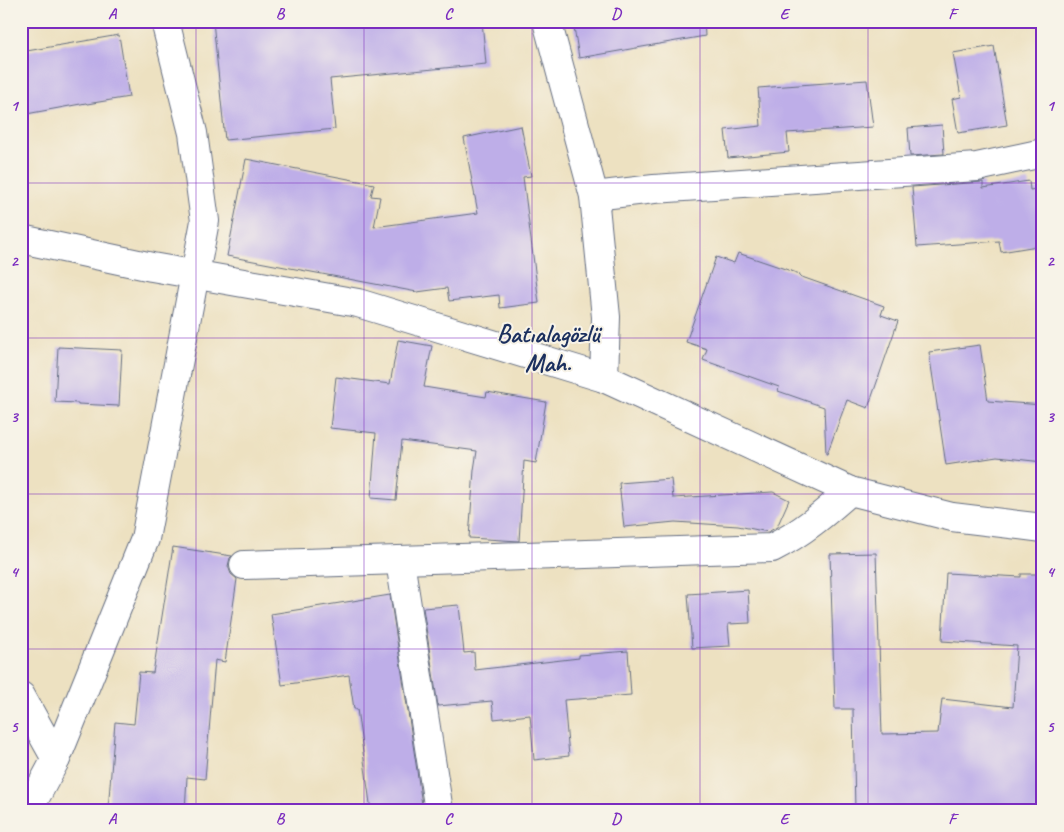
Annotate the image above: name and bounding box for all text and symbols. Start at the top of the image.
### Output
text: A [108,4,118,24]
text: B [276,4,286,24]
text: C [444,4,454,24]
text: D [611,4,622,24]
text: E [780,4,791,24]
text: F [948,4,959,24]
text: 1 [10,96,19,116]
text: 1 [1046,96,1055,116]
text: 2 [10,251,19,271]
text: 2 [1046,251,1055,271]
district label: Batıalagözlü Mah. [497,318,603,379]
text: 3 [10,407,19,427]
text: 3 [1046,407,1055,427]
text: 4 [10,562,19,582]
text: 4 [1046,562,1055,582]
text: 5 [11,717,20,737]
text: 5 [1047,717,1056,737]
text: A [108,809,118,829]
text: B [276,809,286,829]
text: C [444,809,454,829]
text: D [611,809,622,829]
text: E [780,809,791,829]
text: F [948,809,959,829]

